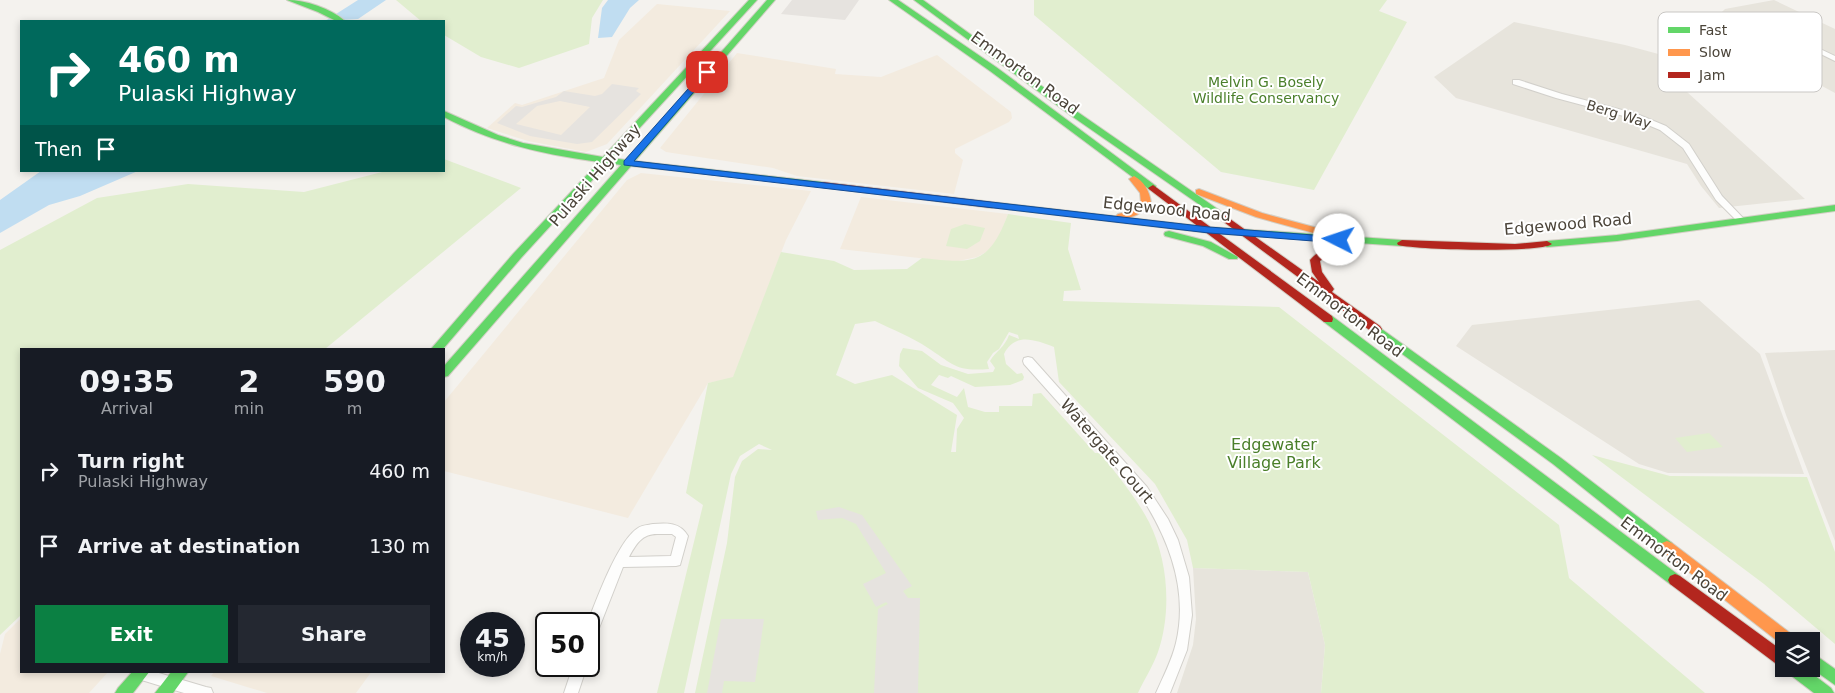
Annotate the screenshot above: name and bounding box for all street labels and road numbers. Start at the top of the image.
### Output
street label: Emmorton Road [967,27,1083,119]
street label: Berg Way [1585,97,1653,131]
street label: Pulaski Highway [545,120,645,230]
street label: Edgewood Road [1102,193,1232,225]
street label: Edgewood Road [1503,209,1633,239]
street label: Emmorton Road [1293,269,1407,361]
street label: Watergate Court [1056,395,1158,507]
street label: Emmorton Road [1617,513,1731,605]

